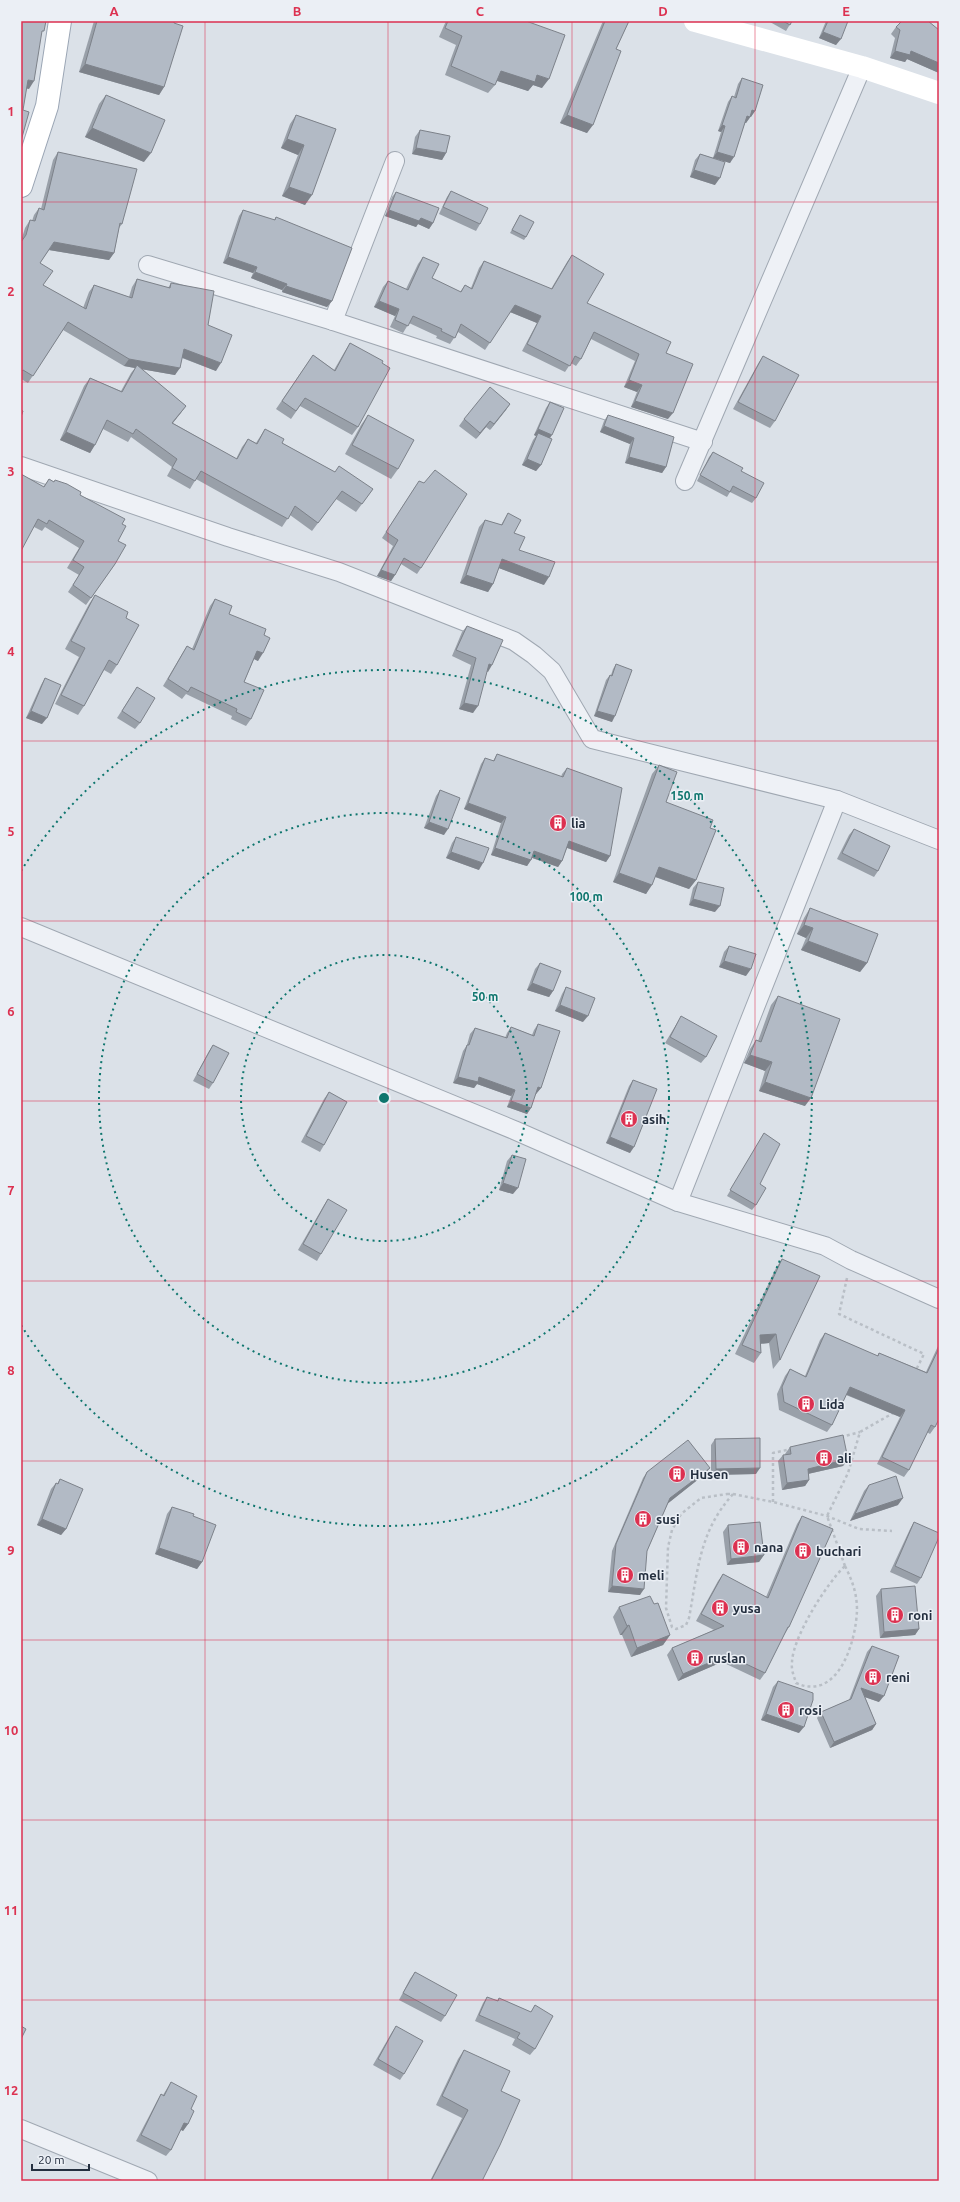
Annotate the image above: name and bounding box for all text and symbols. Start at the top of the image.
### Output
text: A [109,4,119,18]
text: B [293,4,302,18]
text: C [476,4,485,18]
text: D [658,4,668,18]
text: E [842,4,850,18]
text: 1 [7,104,15,118]
text: 2 [7,284,15,298]
text: 3 [7,464,15,478]
text: 4 [7,644,15,658]
text: 150 m [670,789,704,802]
building icon: lia [548,813,568,833]
place label: lia [571,816,586,830]
text: 5 [7,824,15,838]
text: 100 m [569,890,603,903]
text: 50 m [472,990,498,1003]
text: 6 [7,1004,15,1018]
centre of rings [377,1091,391,1105]
building icon: asih [619,1109,639,1129]
place label: asih [642,1112,666,1126]
text: 7 [7,1183,15,1197]
text: 8 [7,1363,15,1377]
building icon: Lida [796,1394,816,1414]
place label: Lida [819,1397,845,1411]
building icon: ali [814,1448,834,1468]
place label: ali [837,1451,852,1465]
building icon: Husen [667,1464,687,1484]
place label: Husen [690,1467,728,1481]
building icon: susi [633,1509,653,1529]
place label: susi [656,1512,680,1526]
building icon: nana [731,1537,751,1557]
place label: nana [754,1540,783,1554]
building icon: buchari [793,1541,813,1561]
text: 9 [7,1543,15,1557]
place label: buchari [816,1544,861,1558]
building icon: meli [615,1565,635,1585]
place label: meli [638,1568,664,1582]
building icon: yusa [710,1598,730,1618]
place label: yusa [733,1601,761,1615]
building icon: roni [885,1605,905,1625]
place label: roni [908,1608,932,1622]
building icon: ruslan [685,1648,705,1668]
place label: ruslan [708,1651,746,1665]
building icon: reni [863,1667,883,1687]
place label: reni [886,1670,910,1684]
building icon: rosi [776,1700,796,1720]
place label: rosi [799,1703,822,1717]
text: 10 [4,1723,18,1737]
text: 11 [4,1903,18,1917]
text: 12 [4,2083,18,2097]
scale bar [32,2146,89,2172]
text: 20 m [38,2153,65,2166]

